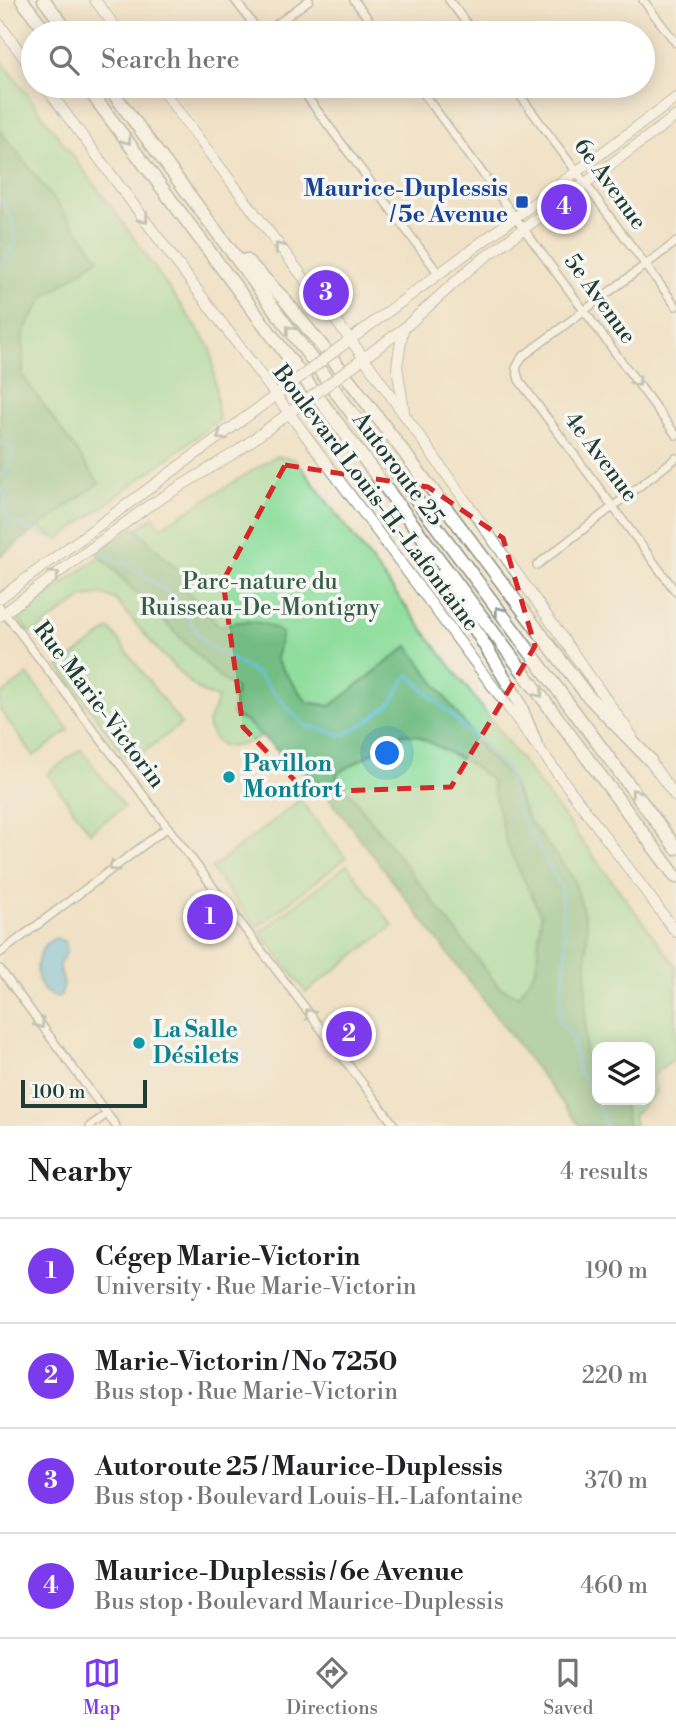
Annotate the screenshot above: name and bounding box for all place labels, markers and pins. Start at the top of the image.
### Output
place label: Maurice-Duplessis / 5e Avenue [303,175,508,229]
pin: 4 [541,181,587,233]
marker: Maurice-Duplessis / 5e Avenue [514,194,530,210]
pin: 3 [303,267,349,319]
place label: Pavillon Montfort [243,750,343,804]
marker: Pavillon Montfort [221,769,237,785]
pin: 1 [187,891,233,943]
pin: 2 [326,1008,372,1060]
place label: La Salle Désilets [153,1016,239,1070]
marker: La Salle Désilets [131,1035,147,1051]

